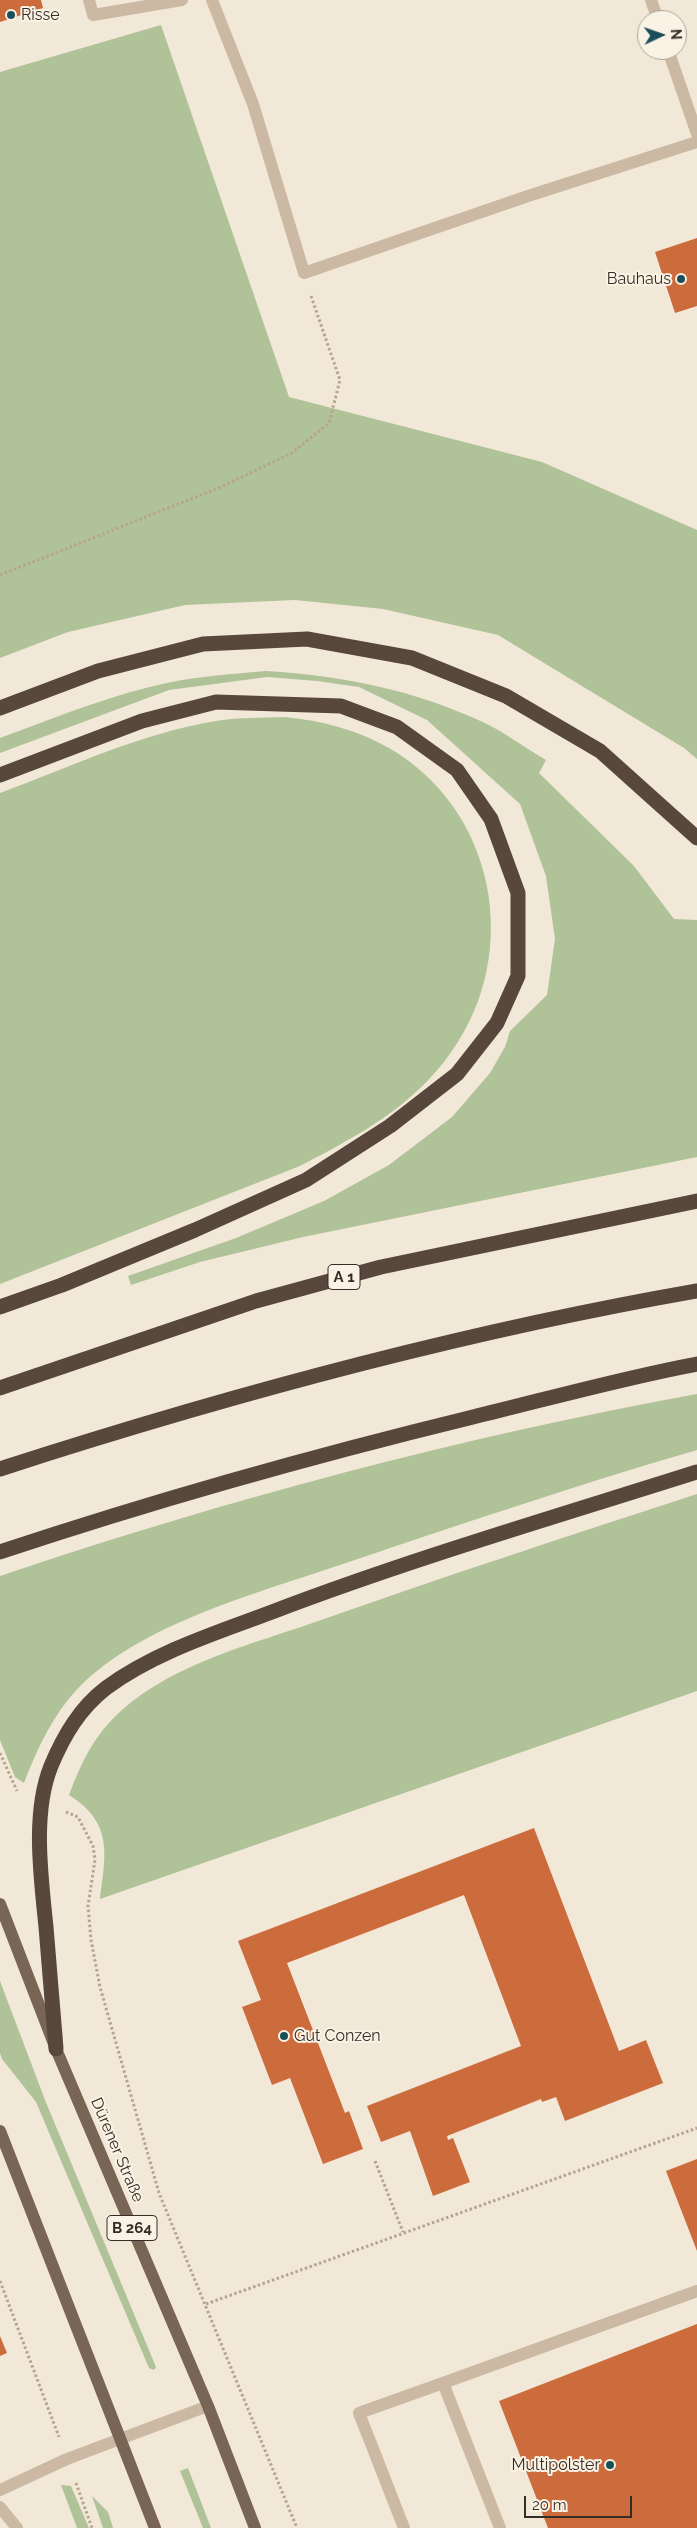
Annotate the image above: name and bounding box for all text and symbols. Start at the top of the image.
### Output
place label: Risse [21,5,60,25]
marker: Risse [5,9,17,21]
north arrow [637,10,687,60]
text: N [668,29,684,40]
place label: Bauhaus [607,269,671,289]
marker: Bauhaus [675,273,687,285]
road number: A 1 [328,1264,360,1290]
place label: Gut Conzen [294,2026,381,2046]
marker: Gut Conzen [278,2030,290,2042]
street label: Dürener Straße [86,2095,148,2205]
road number: B 264 [107,2216,157,2240]
place label: Multipolster [512,2455,600,2475]
marker: Multipolster [604,2459,616,2471]
scale bar [527,2486,634,2518]
text: 20 m [532,2496,567,2514]

